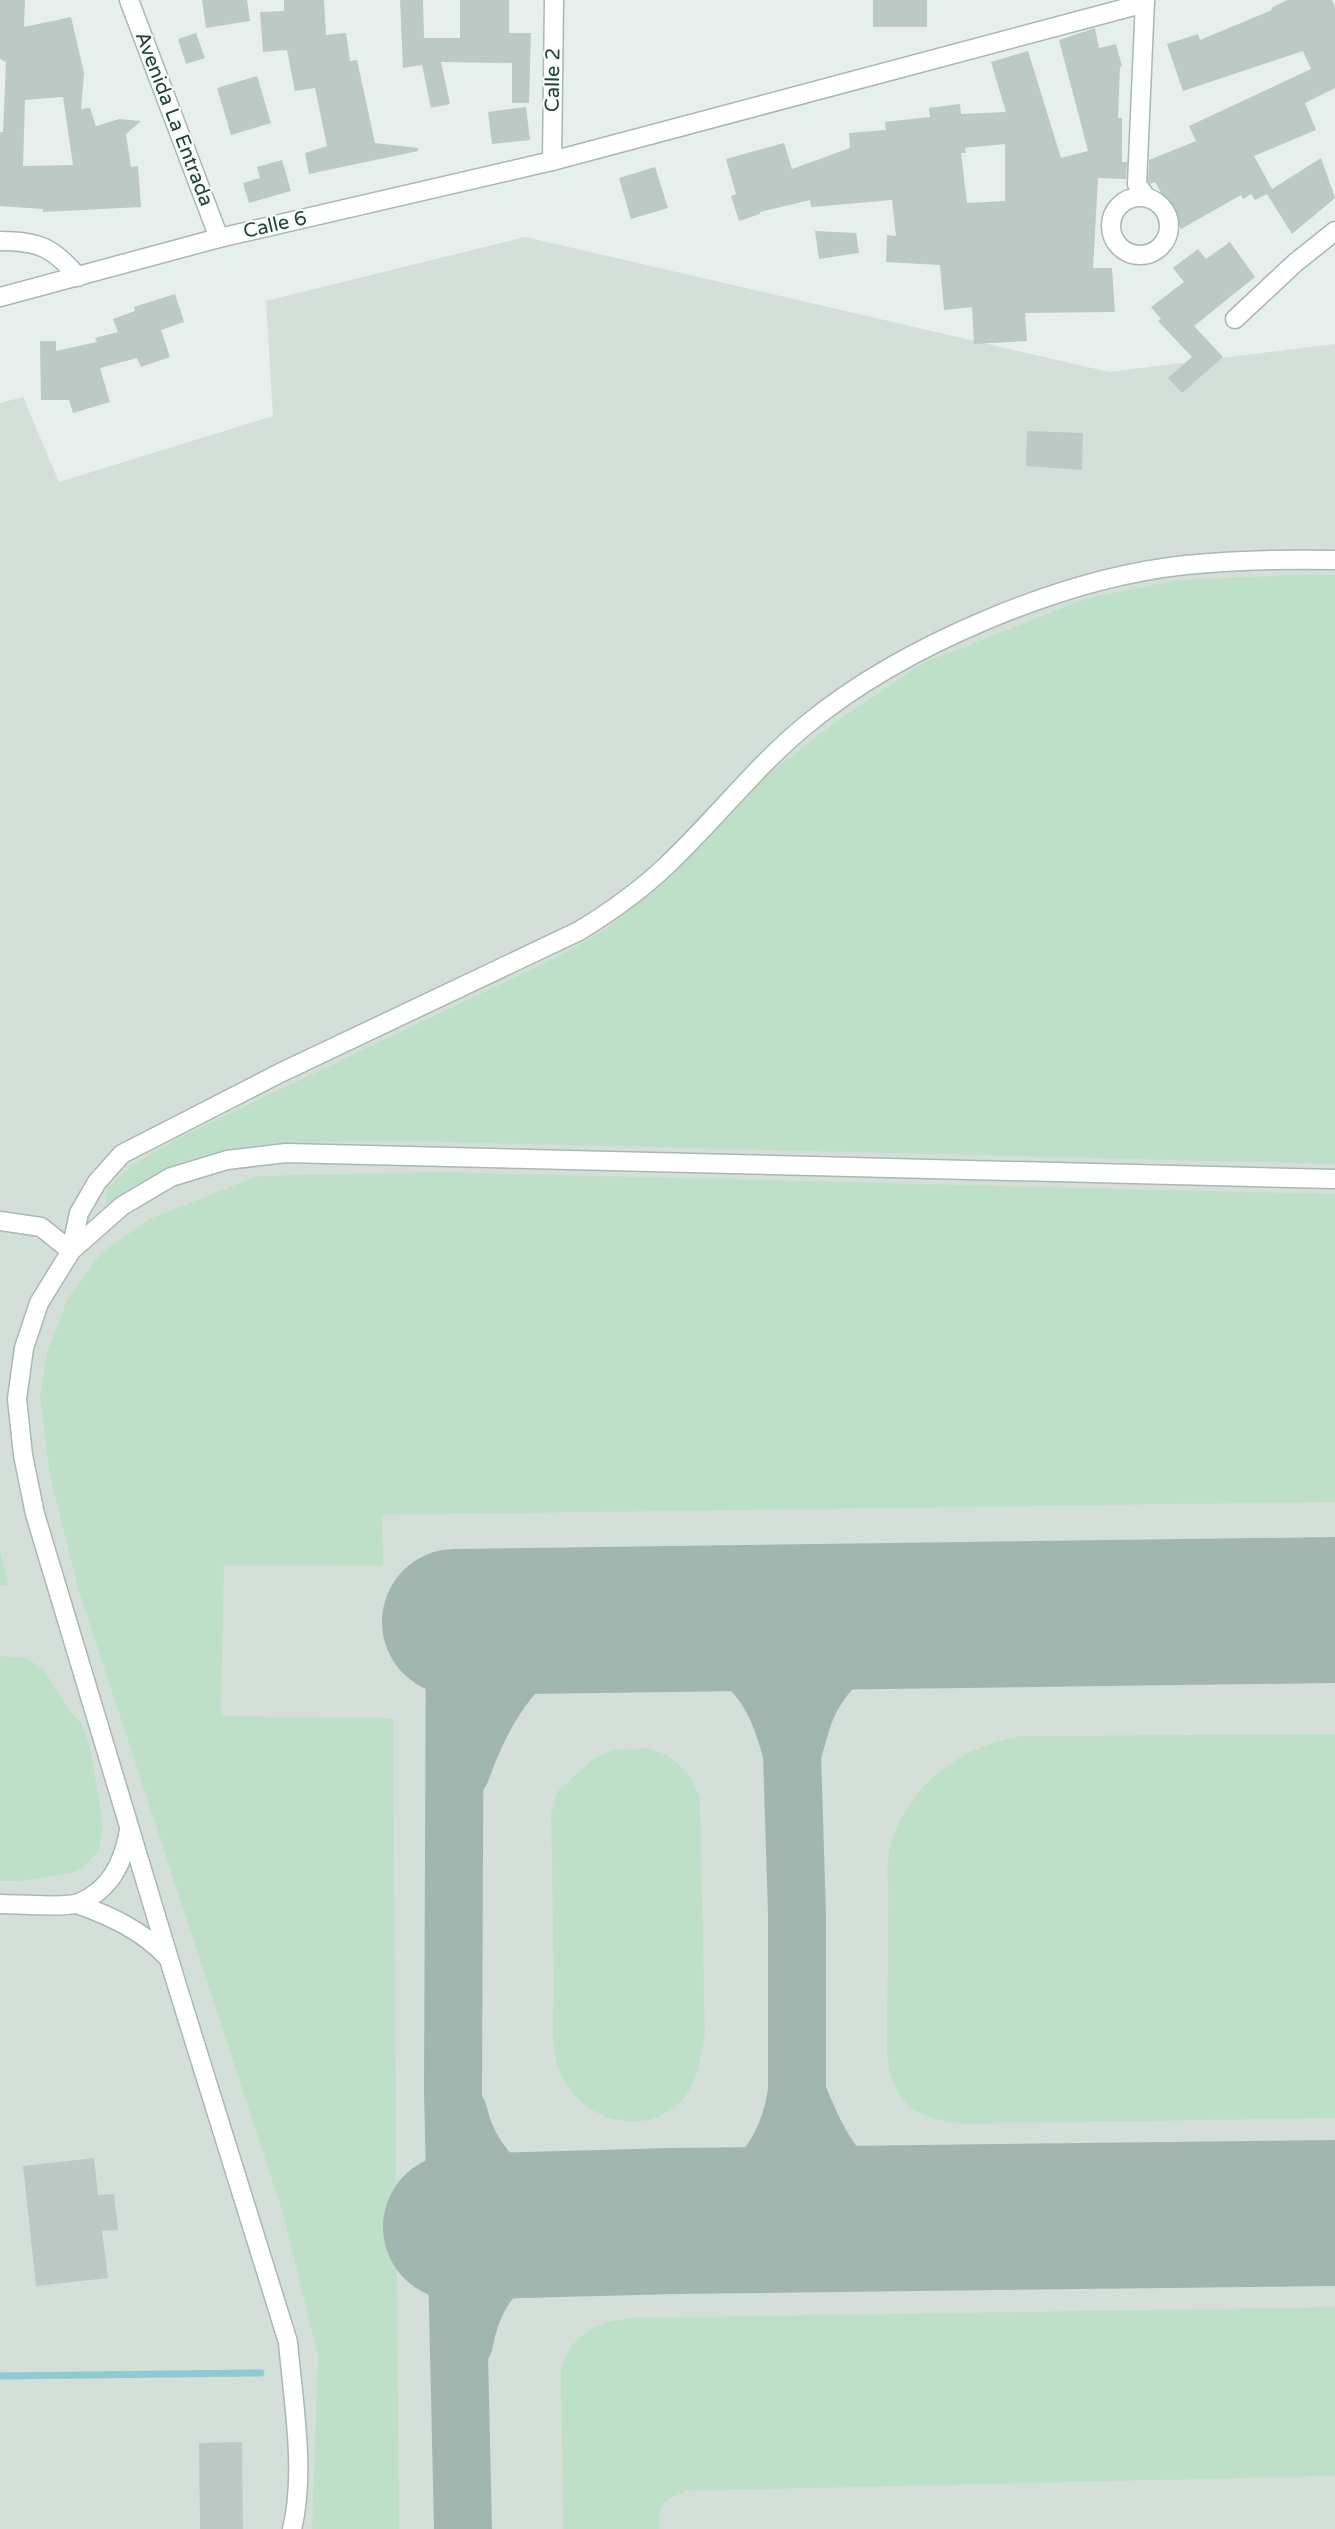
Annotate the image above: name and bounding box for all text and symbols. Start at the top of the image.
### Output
street label: Avenida La Entrada [130,28,218,210]
street label: Calle 2 [540,48,566,112]
street label: Calle 6 [241,206,309,244]

